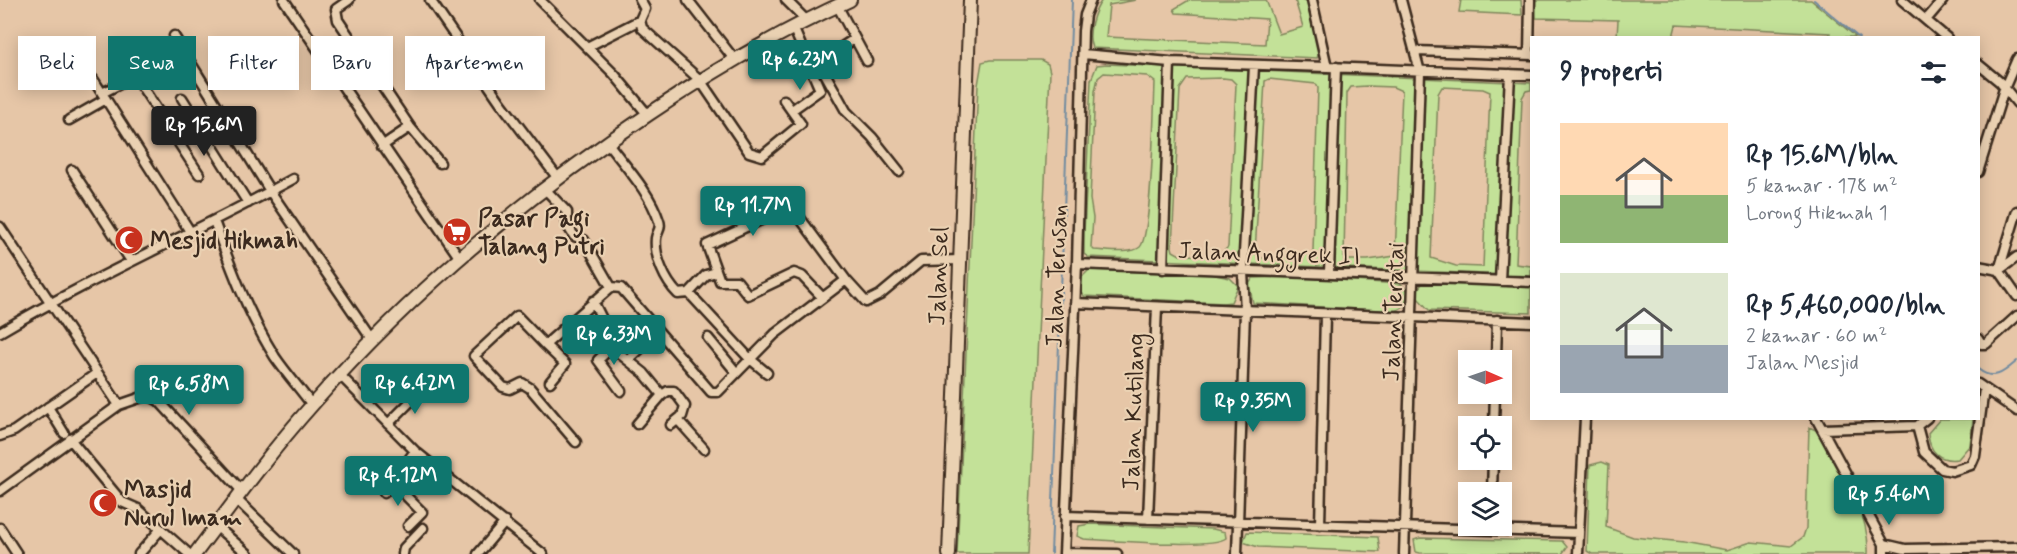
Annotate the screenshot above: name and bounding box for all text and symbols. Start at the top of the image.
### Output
chip: Beli [18,36,96,90]
chip: Sewa [108,36,196,90]
chip: Filter [208,36,299,90]
chip: Baru [311,36,393,90]
chip: Apartemen [405,36,545,90]
pin: Rp 6.23M [738,40,862,91]
text: Rp 6.23M [762,46,838,73]
text: 9 properti [1560,55,1662,89]
icon: filters [1917,56,1950,89]
pin: Rp 15.6M [142,106,266,157]
text: Rp 15.6M [165,112,243,139]
text: Rp 15.6M/bln [1746,139,1897,173]
icon: home [1608,147,1680,219]
text: 5 kamar · 178 m² [1746,173,1898,200]
pin: Rp 11.7M [691,186,815,237]
text: Rp 11.7M [714,192,792,219]
text: Lorong Hikmah 1 [1746,200,1888,227]
place label: Pasar Pagi Talang Putri [478,204,605,264]
street label: Jalan Terusan [1039,204,1076,349]
supermarket icon: Pasar Pagi Talang Putri [441,216,473,248]
mosque icon: Mesjid Hikmah [113,224,145,256]
place label: Mesjid Hikmah [150,226,298,258]
street label: Jalan Sel [922,226,957,326]
street label: Jalan Anggrek II [1177,236,1361,276]
street label: Jalan Teratai [1377,242,1412,382]
text: Rp 5,460,000/bln [1746,289,1945,323]
icon: home [1608,297,1680,369]
pin: Rp 6.33M [552,315,676,366]
text: Rp 6.33M [576,321,652,348]
text: 2 kamar · 60 m² [1746,323,1887,350]
street label: Jalan Kutilang [1116,333,1155,492]
north arrow [1458,350,1512,404]
map controls [1458,350,1512,536]
text: Jalan Mesjid [1746,350,1859,377]
pin: Rp 6.42M [353,364,477,415]
pin: Rp 6.58M [127,365,251,416]
text: Rp 6.42M [375,370,455,397]
text: Rp 6.58M [149,371,229,398]
pin: Rp 9.35M [1191,382,1315,433]
text: Rp 9.35M [1214,388,1292,415]
button: locate [1458,416,1512,470]
pin: Rp 4.12M [336,456,460,507]
text: Rp 4.12M [359,462,437,489]
place label: Masjid Nurul Imam [124,475,242,534]
pin: Rp 5.46M [1827,475,1951,526]
text: Rp 5.46M [1848,481,1930,508]
button: layers [1458,482,1512,536]
mosque icon: Masjid Nurul Imam [87,487,119,519]

